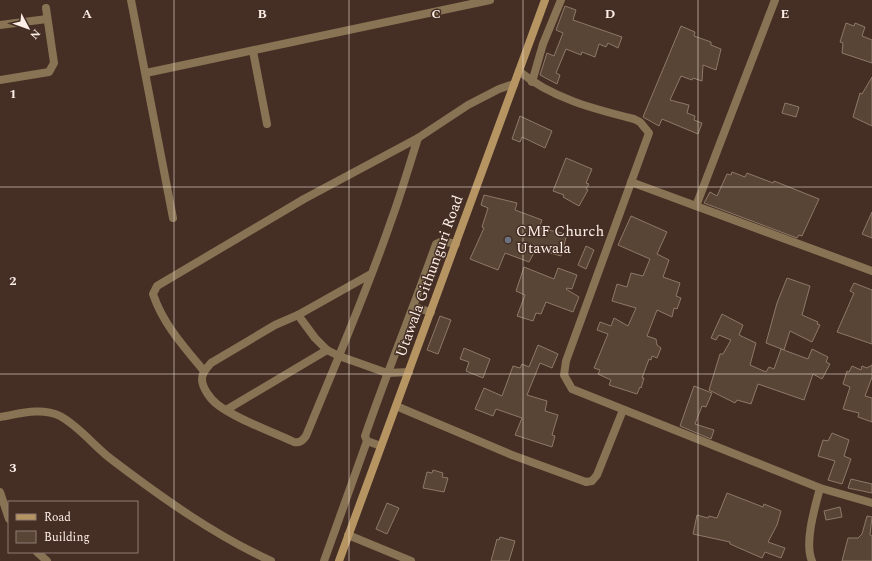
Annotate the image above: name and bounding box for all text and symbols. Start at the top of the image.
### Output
text: A [82,4,92,24]
text: B [257,4,267,24]
text: C [431,4,441,24]
text: D [605,4,615,24]
text: E [781,4,790,24]
north arrow [8,8,48,48]
text: N [26,25,45,43]
text: 1 [9,84,17,104]
street label: Utawala Githunguri Road [389,192,469,360]
place label: CMF Church Utawala [516,220,604,260]
marker: CMF Church Utawala [503,235,513,245]
text: 2 [9,271,17,291]
text: 3 [9,458,17,478]
legend [8,501,138,553]
text: Road [44,508,71,527]
text: Building [44,528,90,547]

